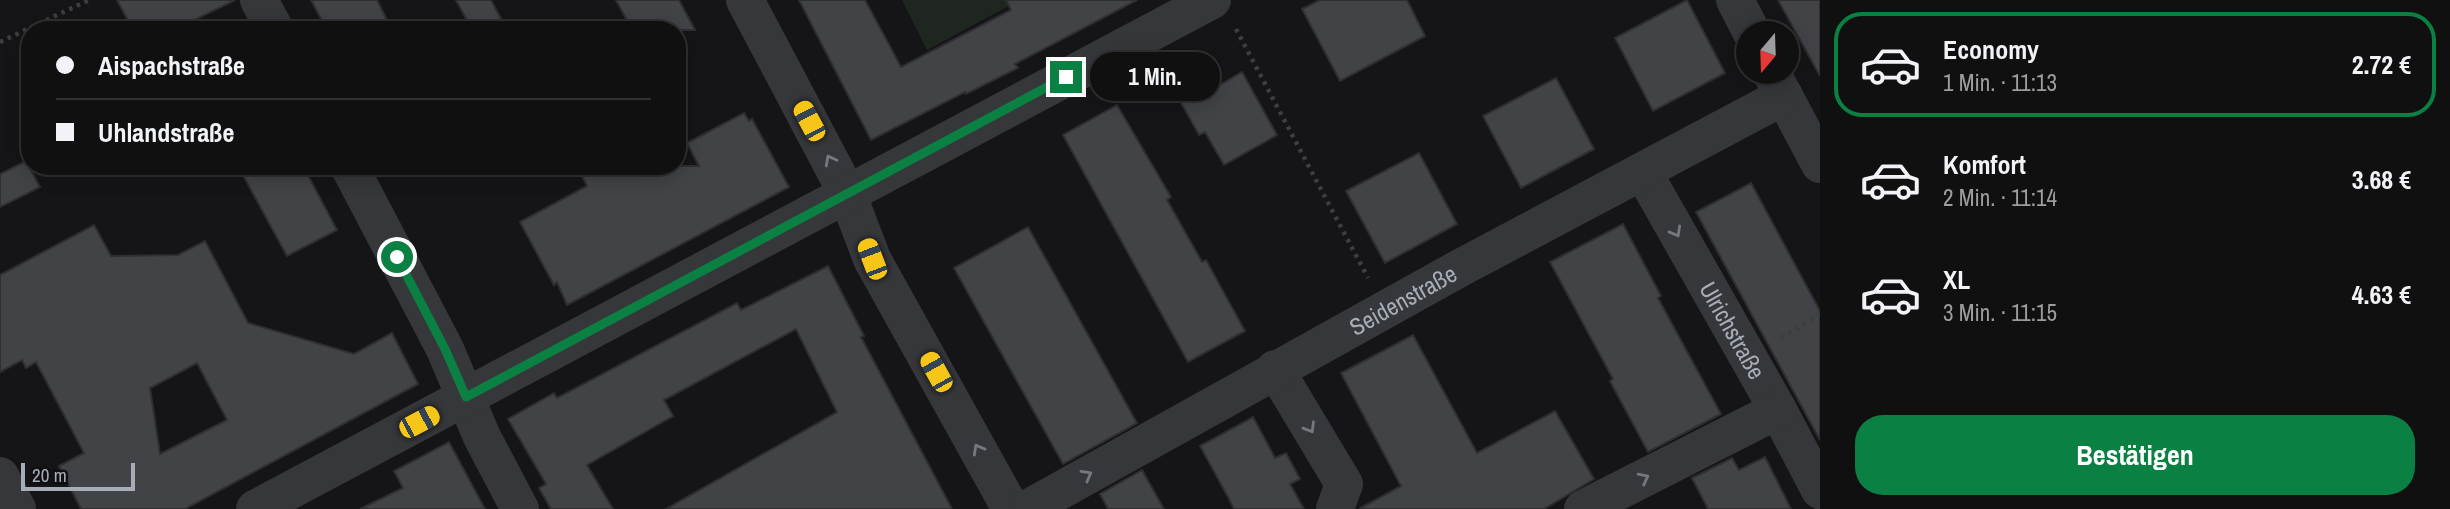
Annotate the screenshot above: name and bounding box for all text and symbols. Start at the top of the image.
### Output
north arrow [1736,21,1799,84]
map controls [1736,21,1799,84]
text: Economy [1943,32,2039,67]
icon: car [1859,33,1922,96]
text: 2.72 € [2352,47,2411,82]
text: Aispachstraße [98,48,245,83]
callout: 1 Min. [1090,52,1220,102]
route end [1050,61,1082,93]
text: 1 Min. [1128,61,1182,92]
text: 1 Min. · 11:13 [1943,67,2057,98]
car [790,98,829,144]
text: Uhlandstraße [98,115,234,150]
text: Komfort [1943,147,2026,182]
icon: car [1859,148,1922,211]
one-way arrow [824,155,838,167]
text: 3.68 € [2352,162,2411,197]
text: 2 Min. · 11:14 [1943,182,2057,213]
one-way arrow [1668,224,1681,237]
car [855,236,890,282]
route start [381,241,413,273]
street label: Seidenstraße [1343,257,1462,343]
text: XL [1943,262,1970,297]
icon: car [1859,263,1922,326]
street label: Ulrichstraße [1692,276,1773,385]
text: 4.63 € [2352,277,2411,312]
text: 3 Min. · 11:15 [1943,297,2057,328]
car [917,349,956,395]
car [396,403,443,441]
button: Bestätigen [1855,415,2415,495]
one-way arrow [1302,420,1315,433]
one-way arrow [973,444,986,457]
scale bar [21,460,135,492]
text: 20 m [32,462,67,488]
one-way arrow [1079,471,1092,484]
one-way arrow [1637,473,1649,487]

